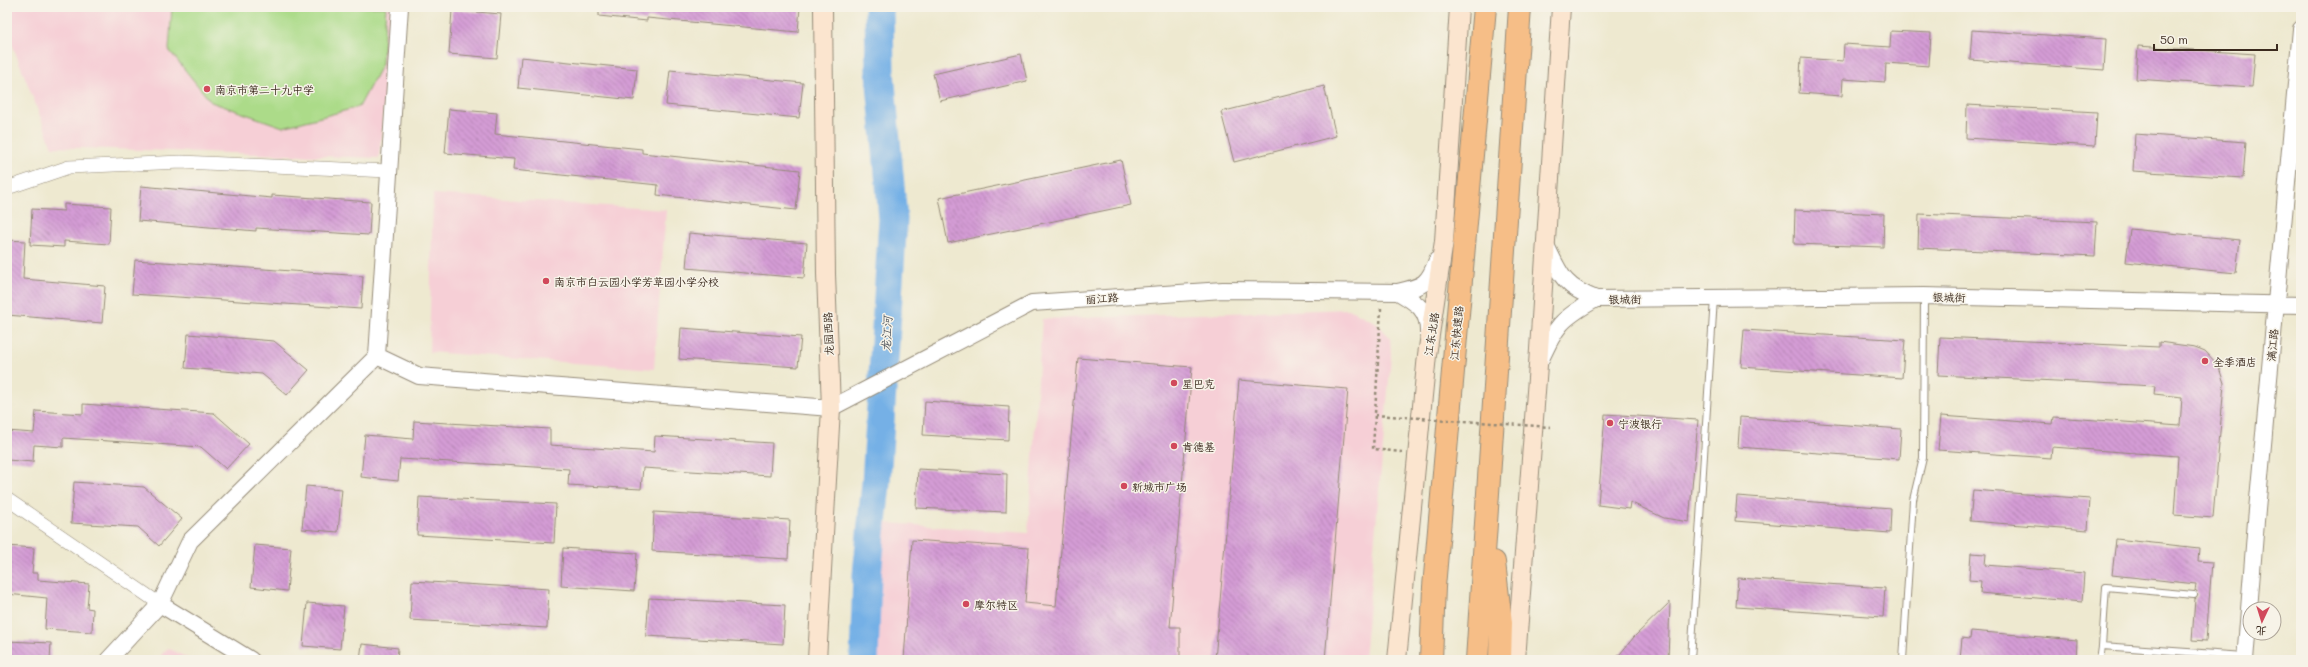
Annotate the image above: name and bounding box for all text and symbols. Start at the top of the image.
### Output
scale bar [2154,26,2277,52]
text: 50 m [2160,31,2188,47]
place label: 南京市第二十九中学 [215,82,314,97]
marker: 南京市第二十九中学 [202,84,212,94]
place label: 南京市白云园小学芳草园小学分校 [554,274,719,289]
marker: 南京市白云园小学芳草园小学分校 [541,276,551,286]
street label: 丽江路 [1085,289,1119,307]
street label: 银城街 [1932,289,1967,305]
street label: 银城街 [1608,291,1643,307]
street label: 江东快速路 [1446,305,1466,361]
street label: 江东北路 [1420,311,1442,357]
street label: 龙园西路 [820,312,836,356]
water label: 龙江河 [877,314,895,352]
street label: 漓江路 [2263,328,2281,362]
place label: 全季酒店 [2213,354,2257,369]
marker: 全季酒店 [2200,356,2210,366]
place label: 星巴克 [1182,376,1215,391]
marker: 星巴克 [1169,378,1179,388]
place label: 宁波银行 [1618,416,1662,431]
marker: 宁波银行 [1605,418,1615,428]
place label: 肯德基 [1182,439,1215,454]
marker: 肯德基 [1169,441,1179,451]
place label: 新城市广场 [1132,479,1187,494]
marker: 新城市广场 [1119,481,1129,491]
place label: 摩尔特区 [974,597,1018,612]
marker: 摩尔特区 [961,599,971,609]
north arrow [2242,601,2282,641]
text: 北 [2255,624,2267,639]

